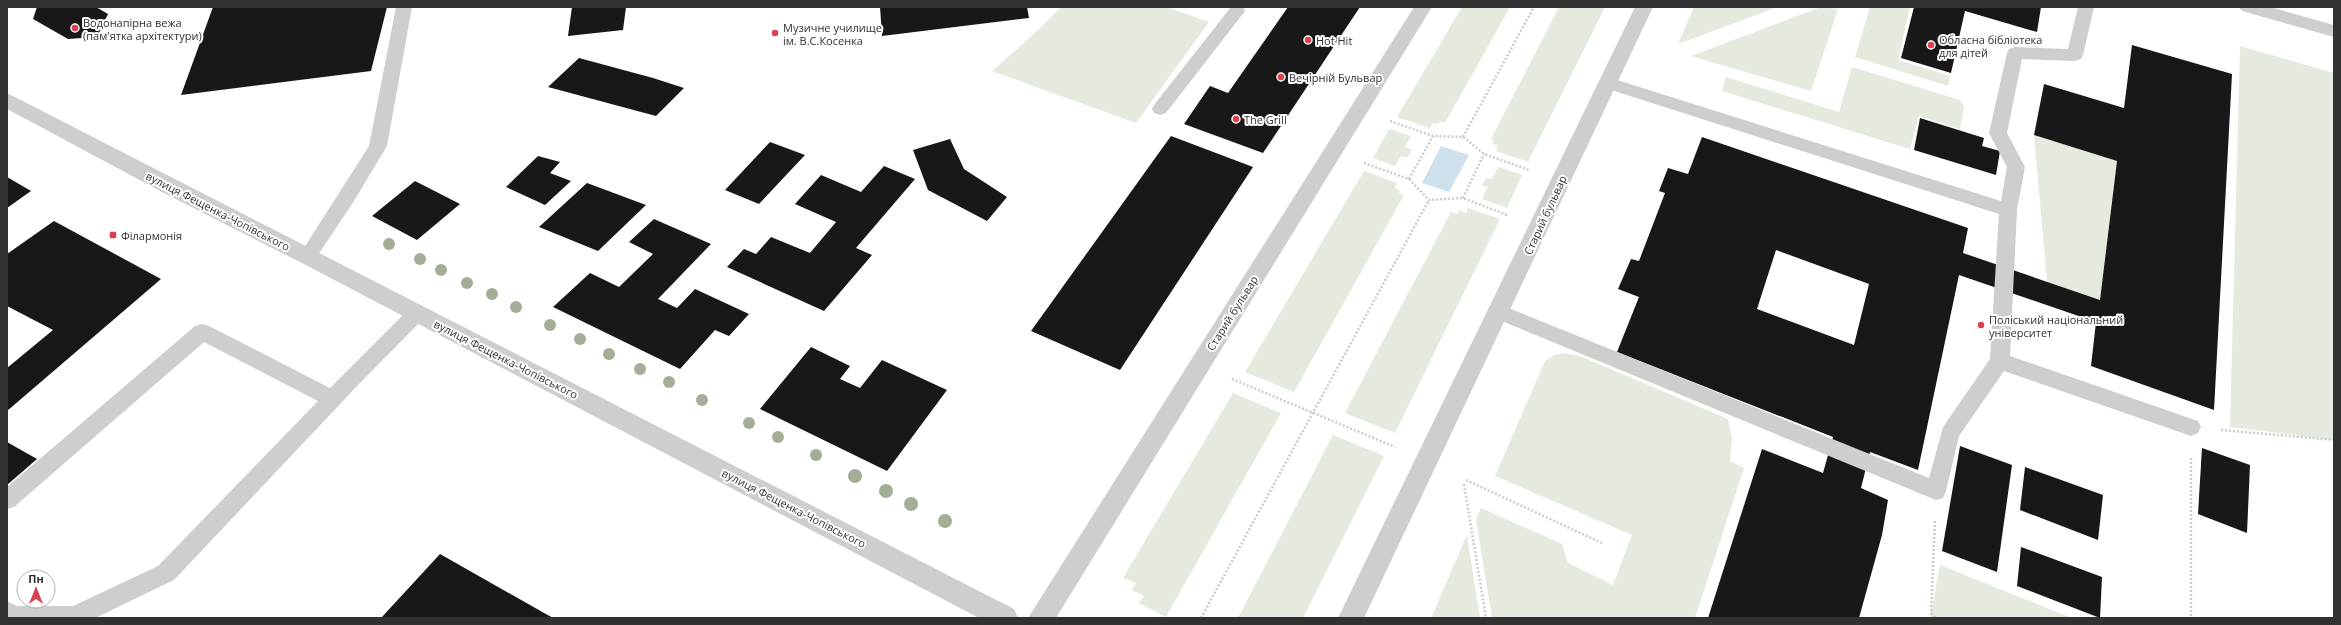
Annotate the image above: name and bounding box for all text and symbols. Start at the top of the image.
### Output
place label: Водонапірна вежа (пам'ятка архітектури) [83,15,202,43]
place label: Музичне училище ім. В.С.Косенка [783,20,882,48]
marker: Водонапірна вежа (пам'ятка архітектури) [70,23,80,33]
marker: Музичне училище ім. В.С.Косенка [770,28,780,38]
place label: Обласна бібліотека для дітей [1939,32,2042,60]
place label: Hot Hit [1316,33,1352,48]
marker: Hot Hit [1303,35,1313,45]
marker: Обласна бібліотека для дітей [1926,40,1936,50]
place label: Вечірній Бульвар [1289,70,1383,85]
marker: Вечірній Бульвар [1276,72,1286,82]
place label: The Grill [1244,112,1287,127]
marker: The Grill [1231,114,1241,124]
street label: вулиця Фещенка-Чопівського [143,168,293,254]
street label: Старий бульвар [1520,173,1570,257]
place label: Філармонія [121,228,182,243]
marker: Філармонія [108,230,118,240]
street label: Старий бульвар [1203,272,1261,353]
place label: Поліський національний університет [1989,312,2123,340]
street label: вулиця Фещенка-Чопівського [431,316,581,402]
marker: Поліський національний університет [1976,320,1986,330]
street label: вулиця Фещенка-Чопівського [719,465,869,551]
north arrow [16,569,56,609]
text: Пн [28,571,44,586]

